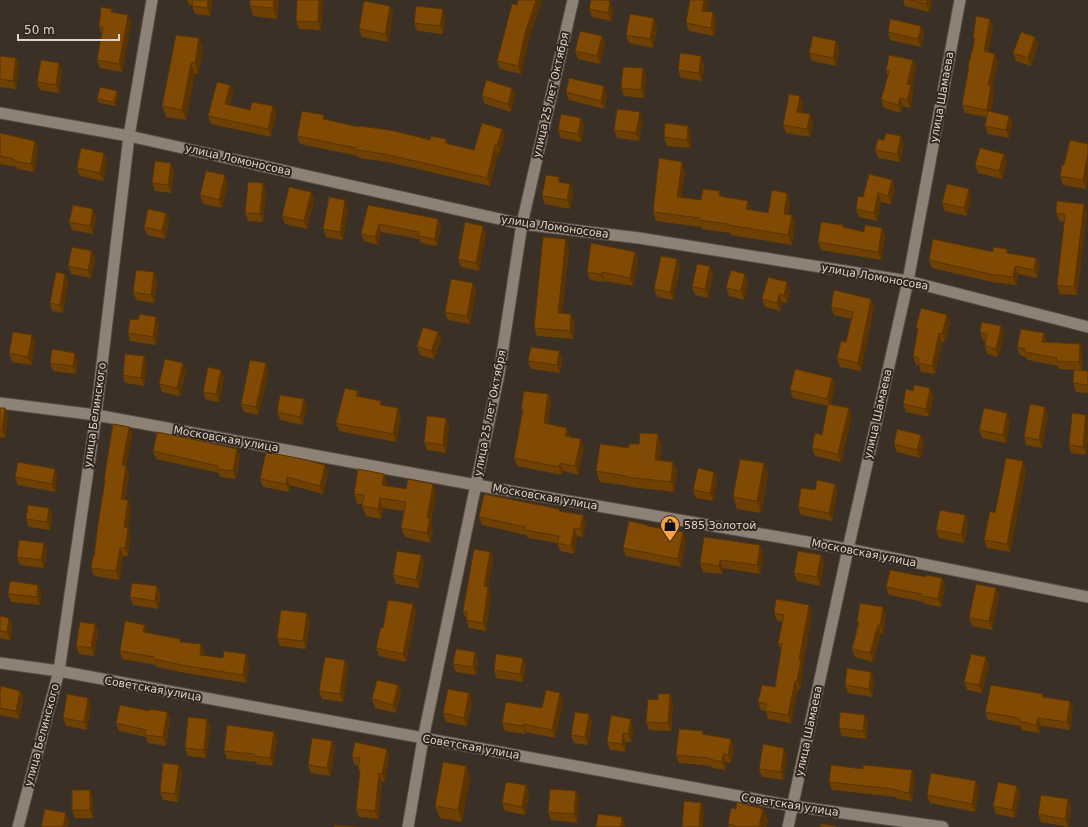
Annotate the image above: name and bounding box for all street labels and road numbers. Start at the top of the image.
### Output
street label: улица 25 лет Октября [530,31,572,159]
street label: улица Шамаева [928,51,956,143]
street label: улица Ломоносова [184,141,292,179]
street label: улица Ломоносова [500,213,610,241]
street label: улица Ломоносова [821,261,929,293]
street label: улица 25 лет Октября [471,349,509,477]
street label: улица Белинского [81,361,109,468]
street label: улица Шамаева [861,368,895,460]
street label: Московская улица [172,423,280,455]
street label: Московская улица [491,481,599,513]
street label: Московская улица [810,536,918,570]
street label: Советская улица [103,674,203,704]
street label: улица Белинского [22,682,62,788]
street label: улица Шамаева [793,685,825,777]
street label: Советская улица [421,732,521,762]
street label: Советская улица [740,791,840,819]

